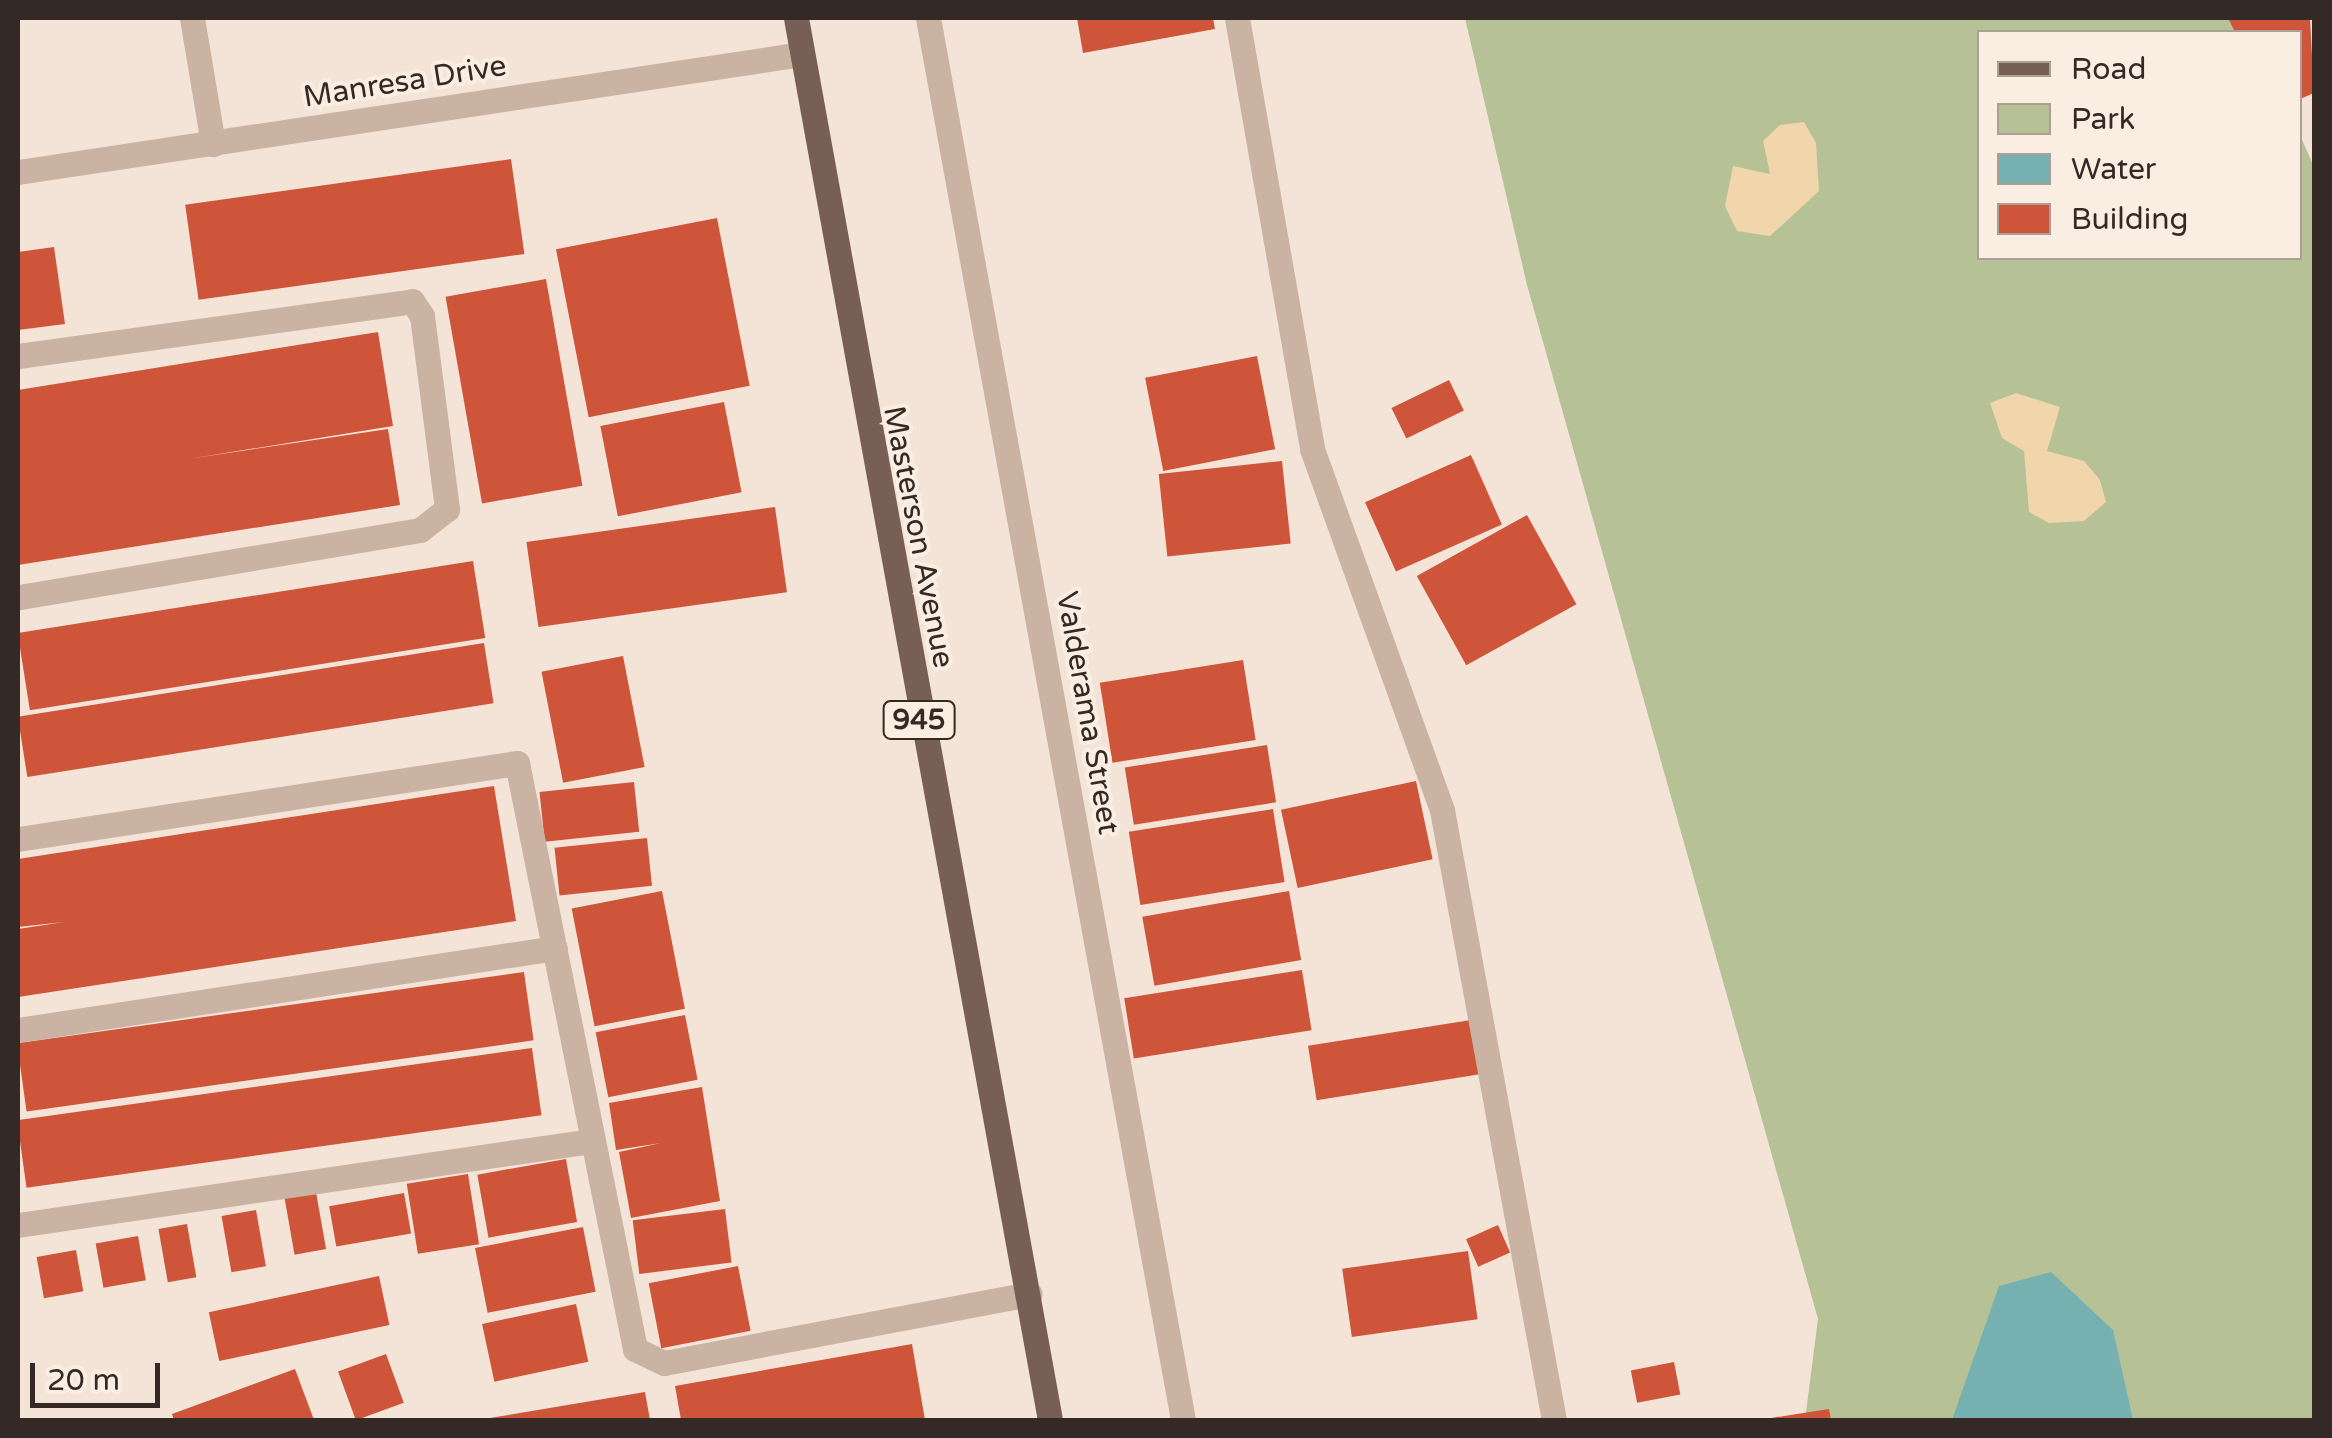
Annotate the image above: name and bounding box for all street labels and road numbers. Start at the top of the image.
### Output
street label: Manresa Drive [301,48,509,116]
street label: Masterson Avenue [875,403,961,671]
street label: Valderama Street [1048,589,1126,837]
road number: 945 [882,697,956,743]

